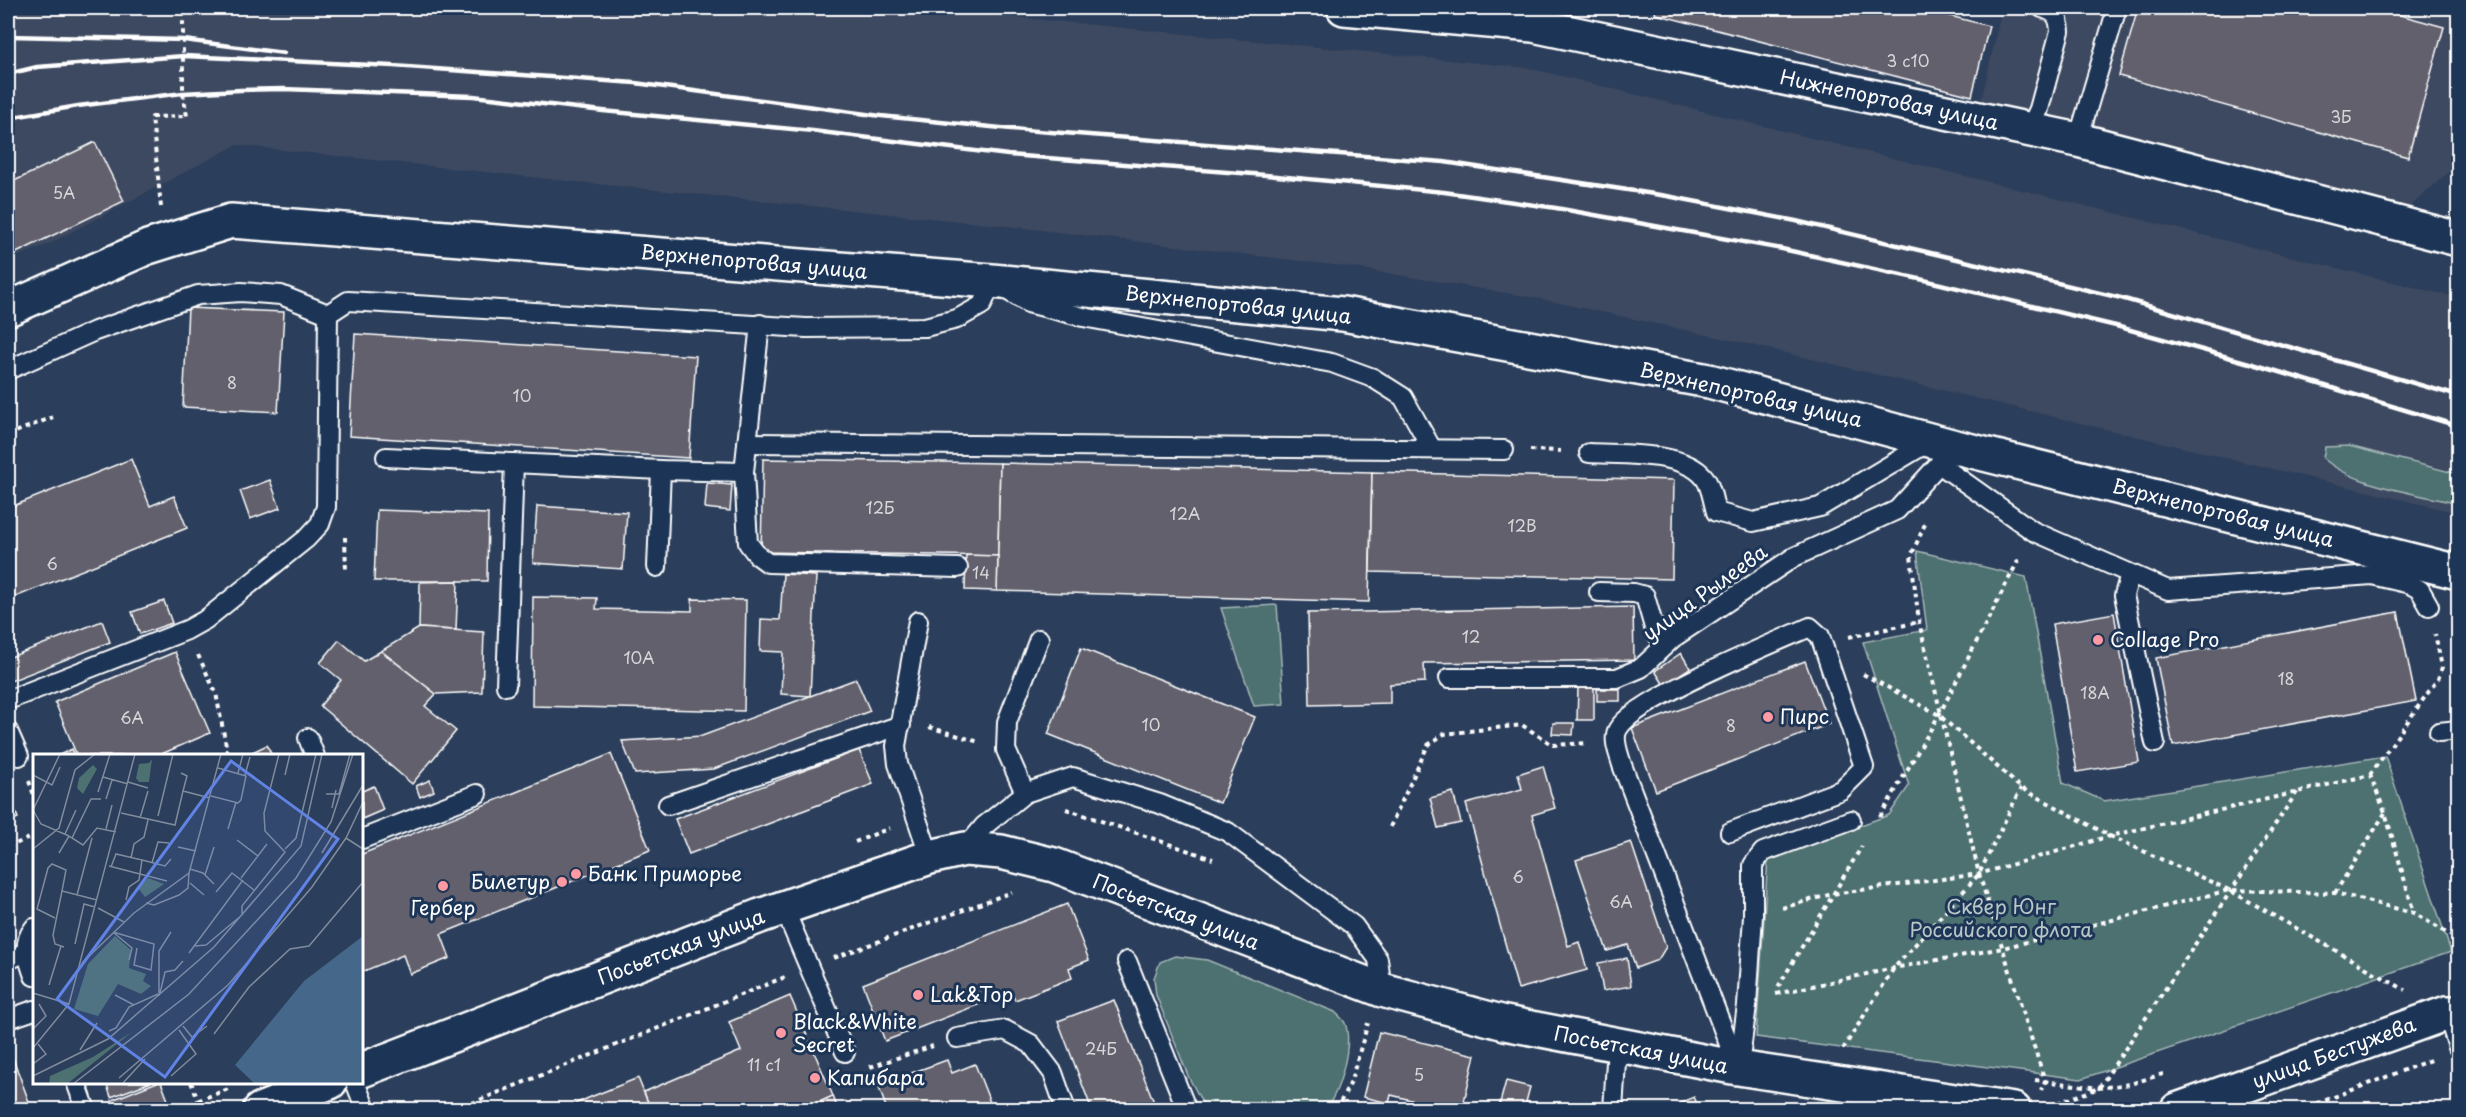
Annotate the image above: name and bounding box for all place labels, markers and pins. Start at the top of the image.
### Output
place label: Collage Pro [2110,624,2219,654]
marker: Collage Pro [2091,633,2105,647]
place label: Пирс [1780,701,1829,731]
marker: Пирс [1761,710,1775,724]
place label: Банк Приморье [588,858,742,888]
place label: Билетур [471,866,550,896]
marker: Банк Приморье [569,867,583,881]
marker: Билетур [555,875,569,889]
marker: Гербер [436,879,450,893]
place label: Гербер [411,892,475,922]
place label: Lak&Top [930,979,1013,1009]
marker: Lak&Top [911,988,925,1002]
place label: Black&White Secret [793,1006,917,1059]
marker: Black&White Secret [774,1026,788,1040]
place label: Капибара [827,1062,925,1092]
marker: Капибара [808,1071,822,1085]

